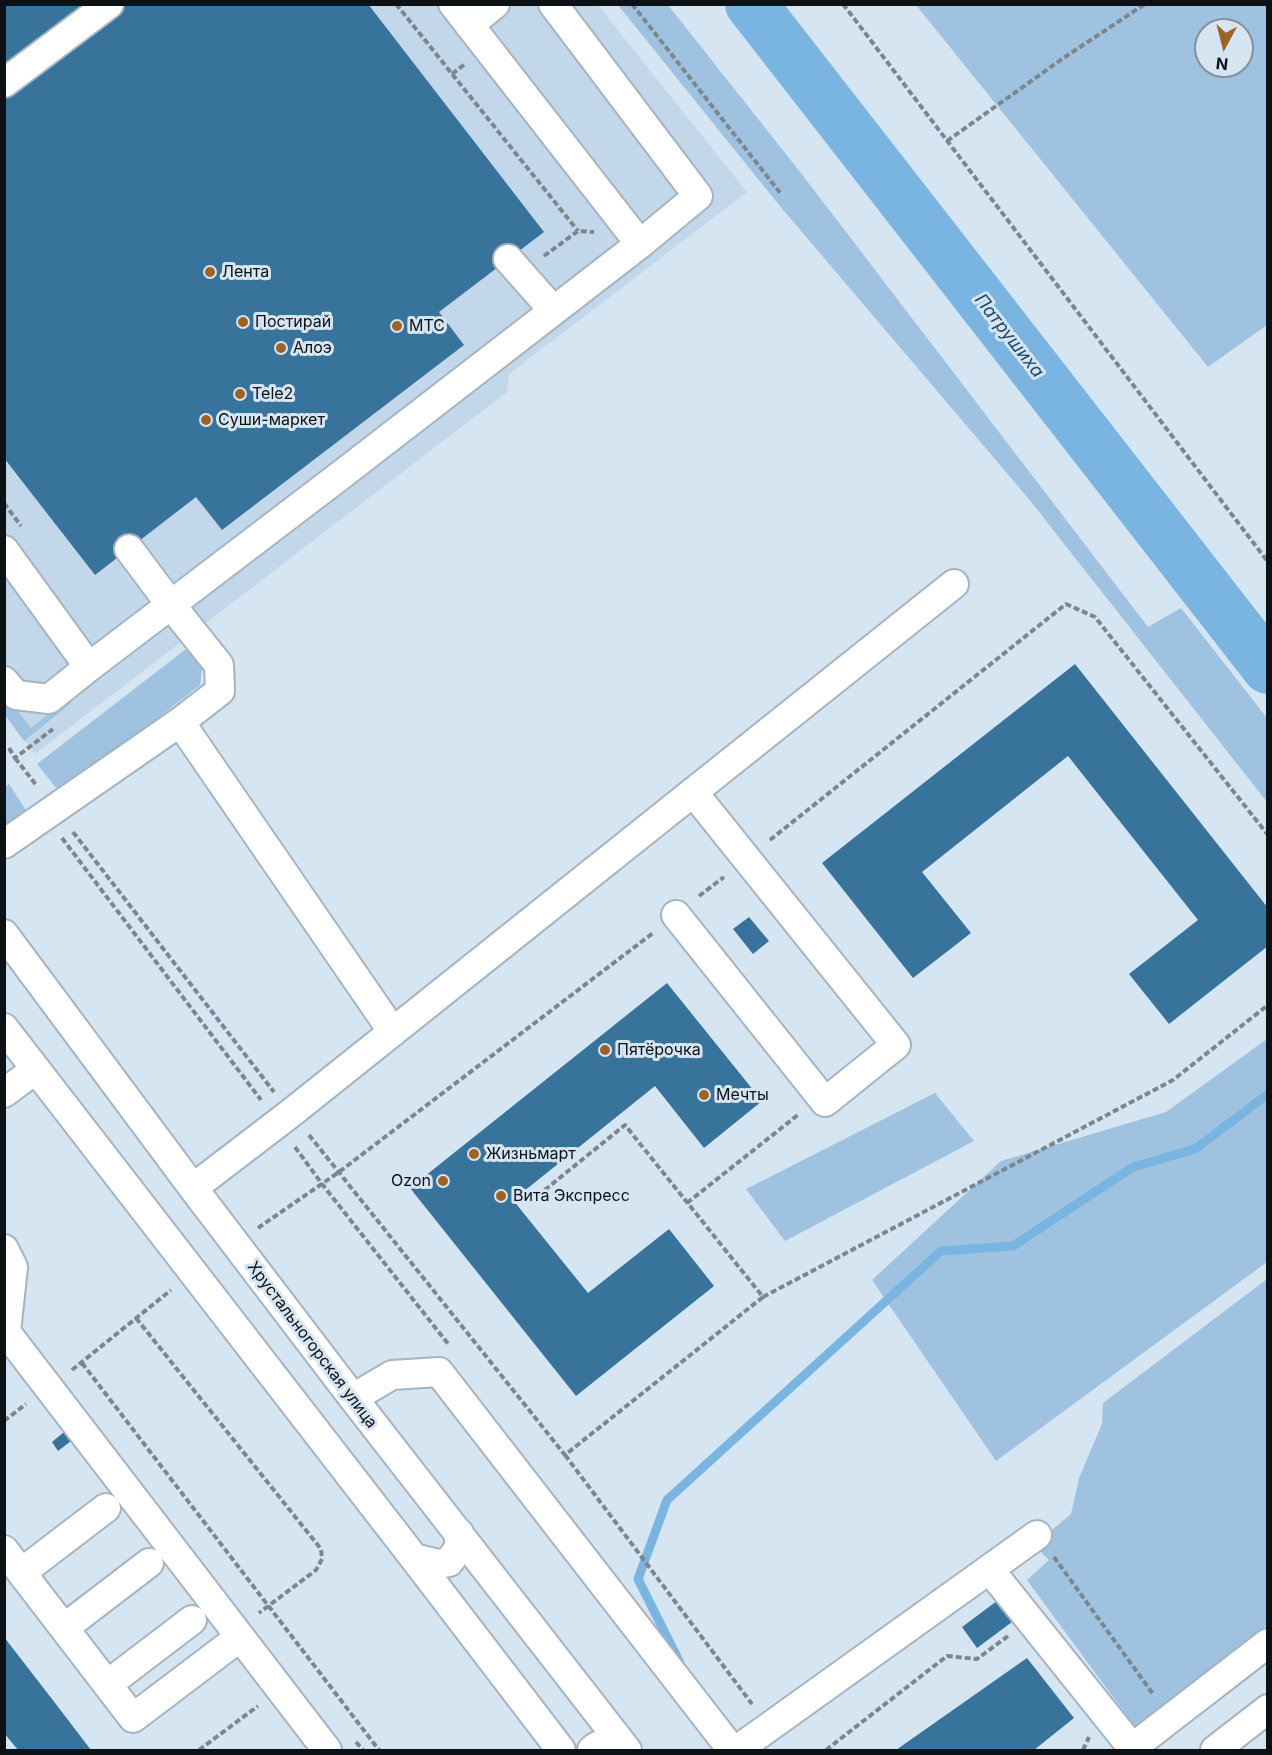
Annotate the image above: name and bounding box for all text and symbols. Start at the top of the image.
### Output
north arrow [1194,18,1254,78]
text: N [1215,53,1229,75]
place label: Лента [222,262,269,282]
marker: Лента [203,265,217,279]
water label: Патрушиха [970,290,1048,382]
place label: Постирай [255,312,331,332]
marker: Постирай [236,315,250,329]
place label: МТС [409,316,445,336]
marker: МТС [390,319,404,333]
place label: Алоэ [293,338,332,358]
marker: Алоэ [274,341,288,355]
place label: Tele2 [252,384,293,404]
marker: Tele2 [233,387,247,401]
place label: Суши-маркет [218,410,325,430]
marker: Суши-маркет [199,413,213,427]
place label: Пятёрочка [617,1040,701,1060]
marker: Пятёрочка [598,1043,612,1057]
place label: Мечты [716,1085,769,1105]
marker: Мечты [697,1088,711,1102]
place label: Жизньмарт [486,1144,576,1164]
marker: Жизньмарт [467,1147,481,1161]
place label: Ozon [391,1171,431,1191]
marker: Ozon [436,1174,450,1188]
place label: Вита Экспресс [513,1186,630,1206]
marker: Вита Экспресс [494,1189,508,1203]
street label: Хрустальногорская улица [243,1258,381,1432]

